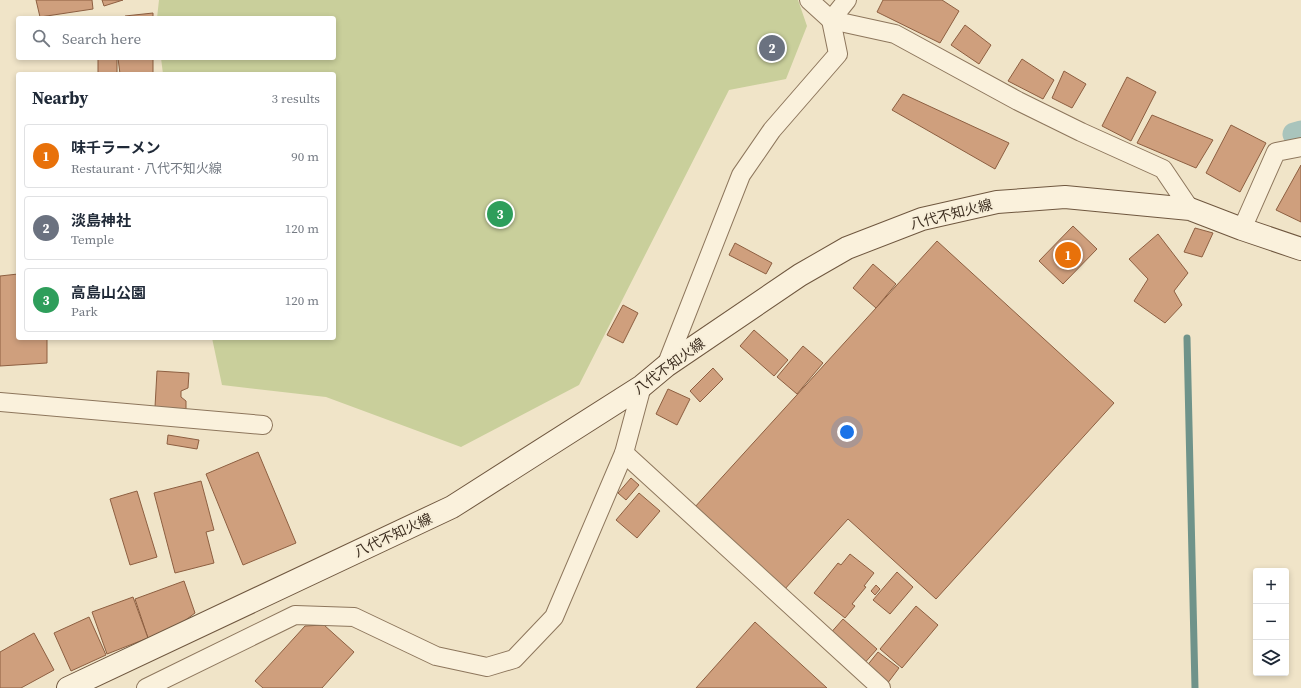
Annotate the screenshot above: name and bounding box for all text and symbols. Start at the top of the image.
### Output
search box [16,16,336,60]
icon: search [30,27,52,49]
text: Search here [62,28,141,49]
pin: 2 [759,33,785,63]
text: Nearby [32,86,88,110]
text: 3 results [272,90,320,107]
text: 味千ラーメン [71,137,160,158]
text: 1 [42,148,50,165]
text: 90 m [291,148,319,165]
text: Restaurant · 八代不知火線 [71,160,222,177]
street label: 八代不知火線 [908,194,994,234]
pin: 3 [487,199,513,229]
text: 淡島神社 [71,210,131,231]
text: 2 [42,220,50,237]
text: 120 m [285,220,319,237]
text: Temple [71,231,114,248]
pin: 1 [1055,240,1081,270]
text: 高島山公園 [71,282,146,303]
text: 3 [42,292,50,309]
text: 120 m [285,292,319,309]
text: Park [71,303,98,320]
street label: 八代不知火線 [629,333,709,399]
your location [837,422,857,442]
street label: 八代不知火線 [351,508,435,562]
map controls [1253,568,1289,676]
button: + [1253,568,1289,604]
button: − [1253,604,1289,640]
button: layers [1253,640,1289,676]

